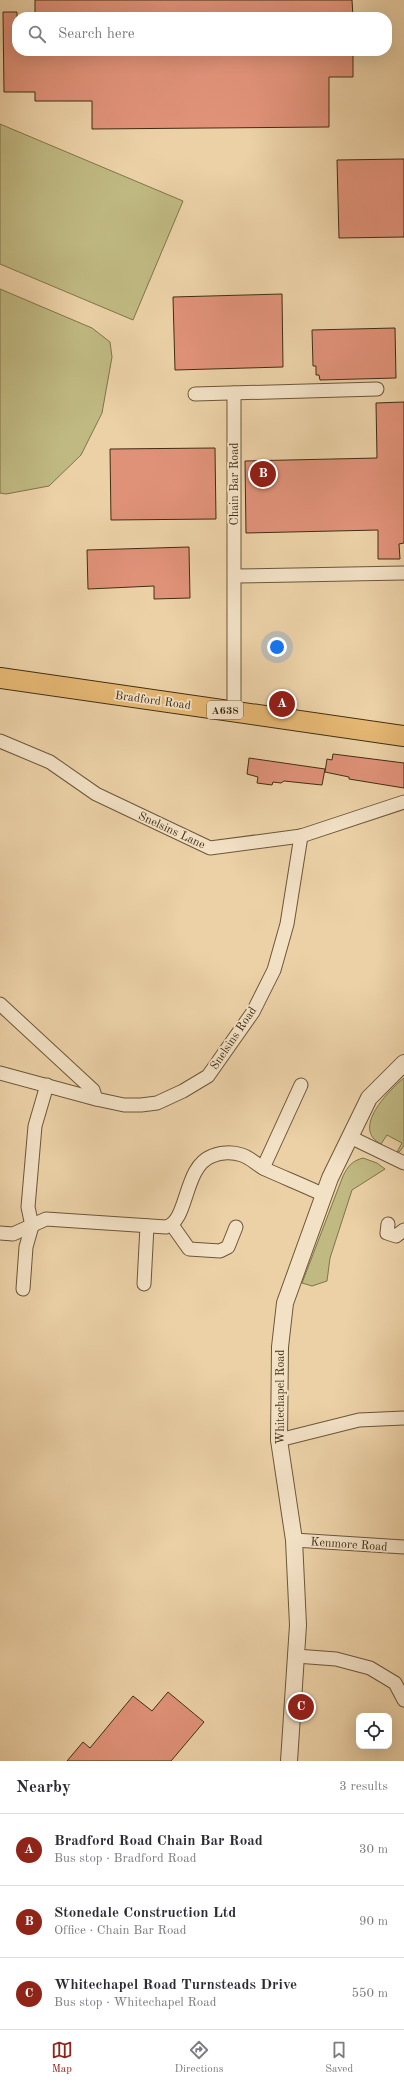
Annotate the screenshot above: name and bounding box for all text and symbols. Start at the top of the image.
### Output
search box [12,12,392,56]
icon: search [26,23,48,45]
text: Search here [58,27,135,42]
street label: Chain Bar Road [229,443,241,525]
pin: B [250,459,276,489]
your location [267,637,287,657]
pin: A [269,689,295,719]
street label: Bradford Road [114,690,192,712]
road number: A638 [207,701,243,719]
street label: Snelsins Lane [136,810,207,852]
street label: Snelsins Road [208,1005,259,1072]
street label: Whitechapel Road [275,1349,287,1445]
street label: Kenmore Road [310,1536,388,1554]
pin: C [288,1692,314,1722]
map controls [356,1713,392,1749]
button: locate [356,1713,392,1749]
text: Nearby [16,1779,71,1796]
text: 3 results [339,1780,388,1793]
text: Bradford Road Chain Bar Road [54,1834,263,1849]
text: A [24,1843,34,1856]
text: 30 m [359,1843,388,1856]
text: Bus stop · Bradford Road [54,1852,196,1865]
text: Stonedale Construction Ltd [54,1906,236,1921]
text: B [24,1915,34,1928]
text: 90 m [359,1915,388,1928]
text: Office · Chain Bar Road [54,1924,187,1937]
text: Whitechapel Road Turnsteads Drive [54,1978,297,1993]
text: C [25,1987,33,2000]
text: 550 m [351,1987,388,2000]
text: Bus stop · Whitechapel Road [54,1996,216,2009]
tab: Map [51,2039,73,2077]
tab: Directions [175,2039,223,2077]
tab: Saved [325,2039,353,2077]

